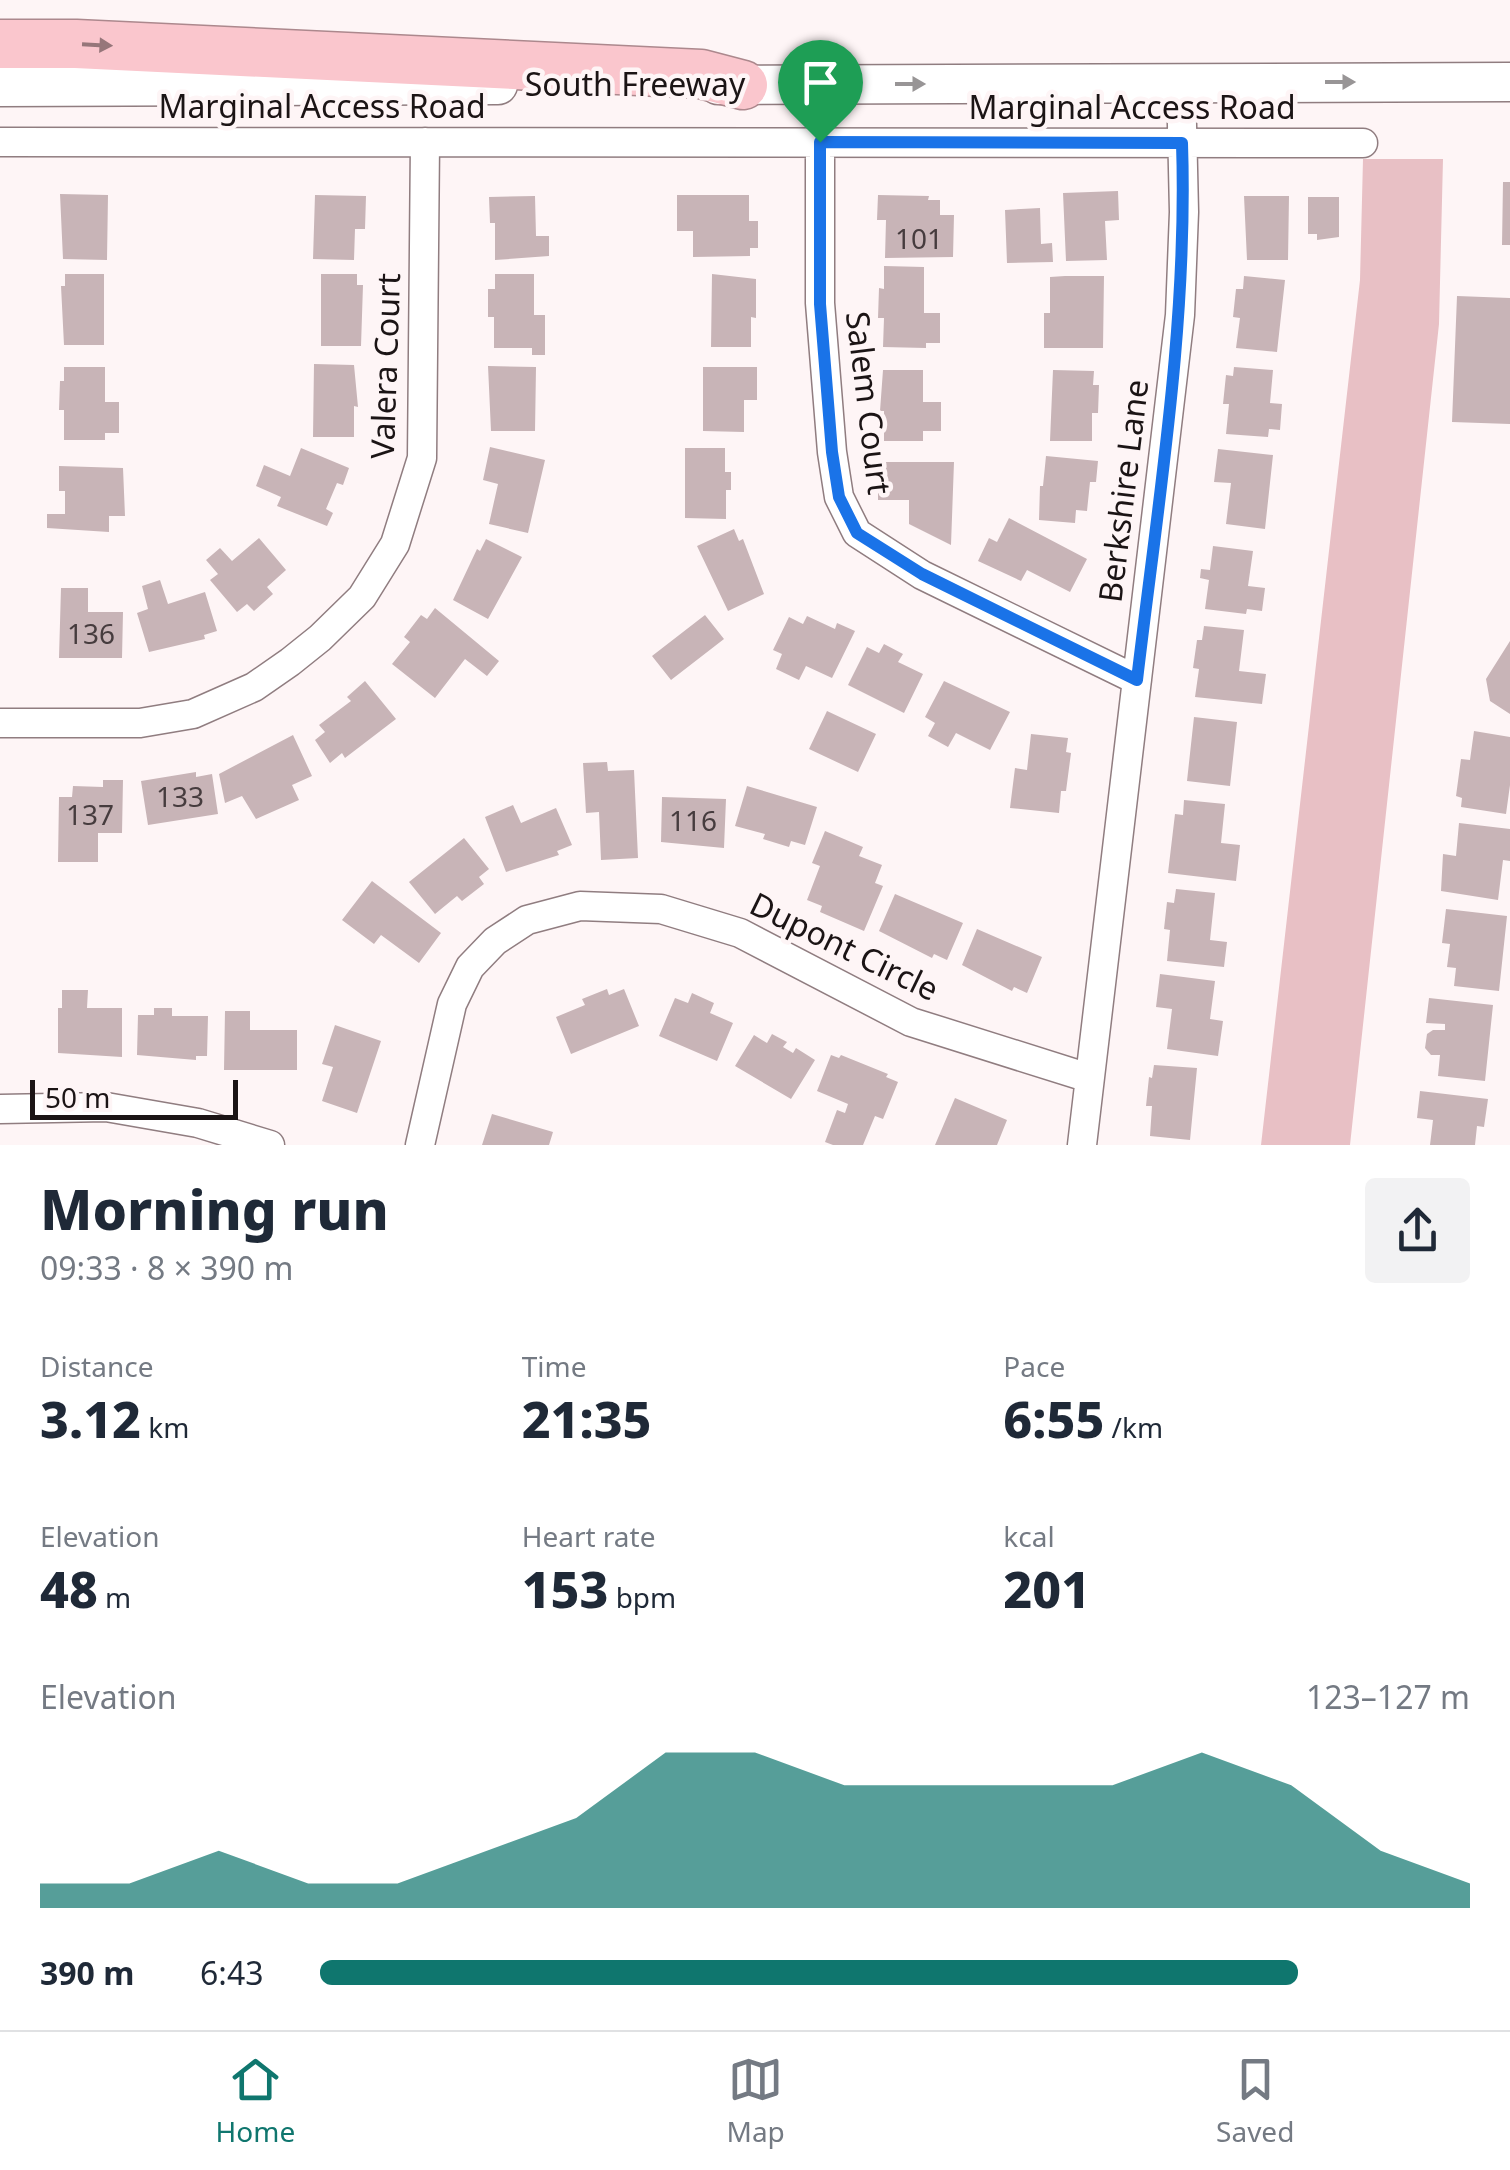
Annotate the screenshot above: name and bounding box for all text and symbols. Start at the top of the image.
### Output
one-way arrow [82,37,114,53]
pin [778,40,863,143]
icon: arrive [793,55,848,110]
street label: South Freeway [525,62,746,105]
one-way arrow [1325,74,1357,90]
one-way arrow [895,75,927,91]
street label: Marginal Access Road [158,84,486,127]
street label: Marginal Access Road [968,85,1296,128]
house number: 101 [895,219,943,257]
street label: Valera Court [360,272,409,460]
street label: Salem Court [837,309,902,497]
street label: Berkshire Lane [1088,377,1158,605]
house number: 136 [67,614,115,652]
house number: 133 [156,777,204,815]
house number: 137 [66,795,114,833]
house number: 116 [669,801,717,839]
street label: Dupont Circle [743,881,946,1010]
scale bar [30,1075,238,1120]
text: 50 m [45,1078,111,1116]
text: Morning run [40,1171,389,1246]
button: share [1365,1178,1470,1283]
text: 09:33 · 8 × 390 m [40,1246,293,1289]
text: Distance [40,1347,153,1385]
text: Time [522,1347,586,1385]
text: Pace [1003,1347,1065,1385]
text: 3.12 [40,1385,141,1453]
text: 21:35 [522,1385,652,1453]
text: 6:55 [1003,1385,1104,1453]
text: km [141,1408,189,1446]
text: /km [1104,1408,1163,1446]
text: Elevation [40,1517,160,1555]
text: Heart rate [522,1517,655,1555]
text: kcal [1003,1517,1055,1555]
text: 48 [40,1555,98,1623]
text: 153 [522,1555,608,1623]
text: 201 [1003,1555,1090,1623]
text: m [98,1578,131,1616]
text: bpm [608,1578,676,1616]
text: Elevation [40,1675,177,1718]
text: 123–127 m [1306,1675,1470,1718]
text: 390 m [40,1951,134,1994]
text: 6:43 [200,1951,264,1994]
tab: Home [216,2052,295,2150]
tab: Map [727,2052,785,2150]
tab: Saved [1216,2052,1294,2150]

